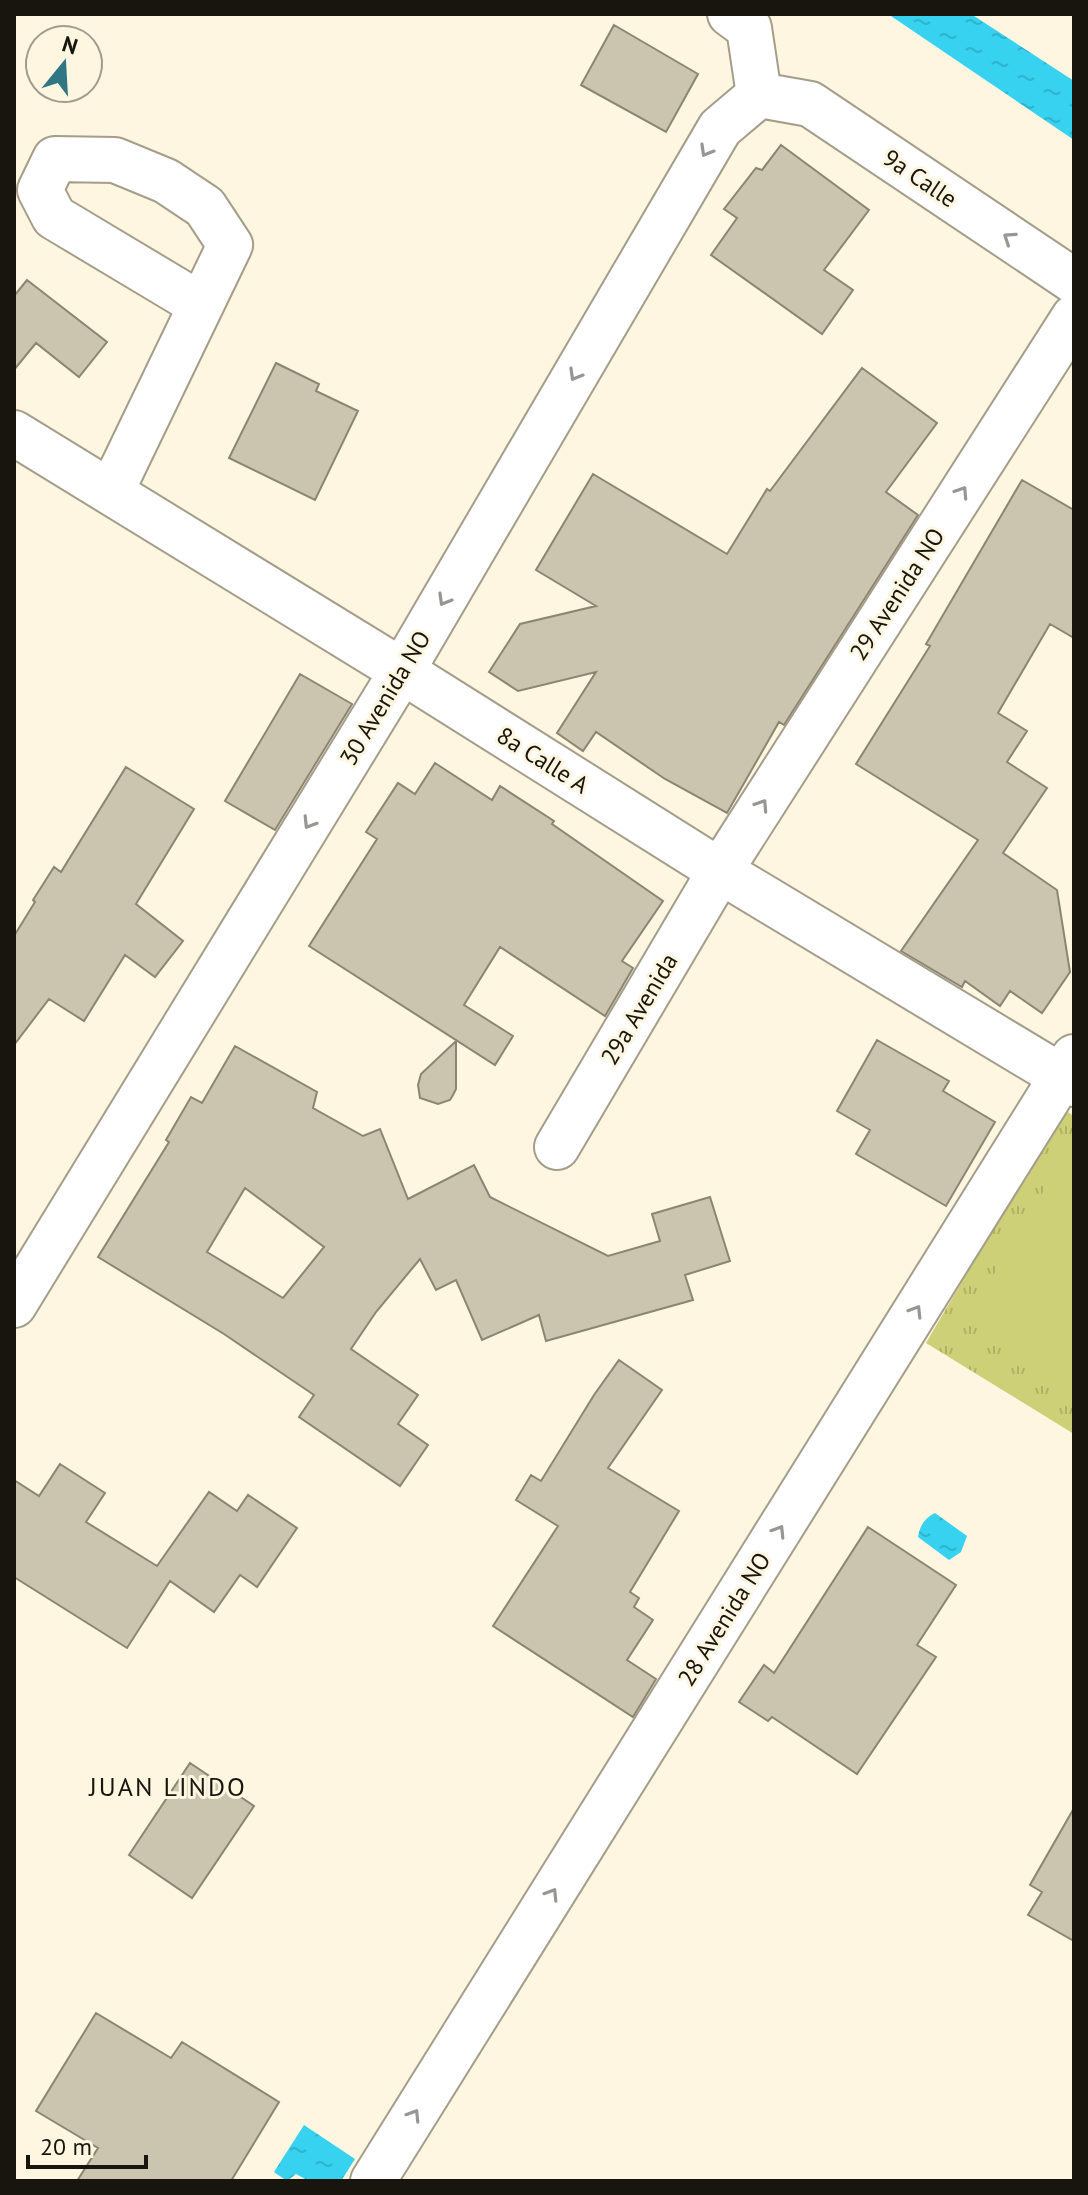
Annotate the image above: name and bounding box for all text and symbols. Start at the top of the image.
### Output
north arrow [24,24,104,104]
text: N [59,29,81,61]
one-way arrow [700,142,716,157]
street label: 9a Calle [877,142,963,214]
one-way arrow [1003,232,1018,247]
one-way arrow [569,367,585,381]
one-way arrow [953,486,968,501]
street label: 29 Avenida NO [843,522,951,666]
one-way arrow [438,591,454,606]
street label: 30 Avenida NO [333,625,437,771]
street label: 8a Calle A [491,720,595,800]
one-way arrow [753,800,768,814]
one-way arrow [304,814,319,828]
street label: 29a Avenida [594,948,684,1070]
one-way arrow [907,1305,922,1320]
one-way arrow [769,1526,784,1540]
street label: 28 Avenida NO [671,1546,777,1692]
district label: JUAN LINDO [88,1770,247,1803]
one-way arrow [542,1888,557,1903]
one-way arrow [404,2109,420,2124]
scale bar [28,2119,146,2169]
text: 20 m [40,2131,92,2162]

